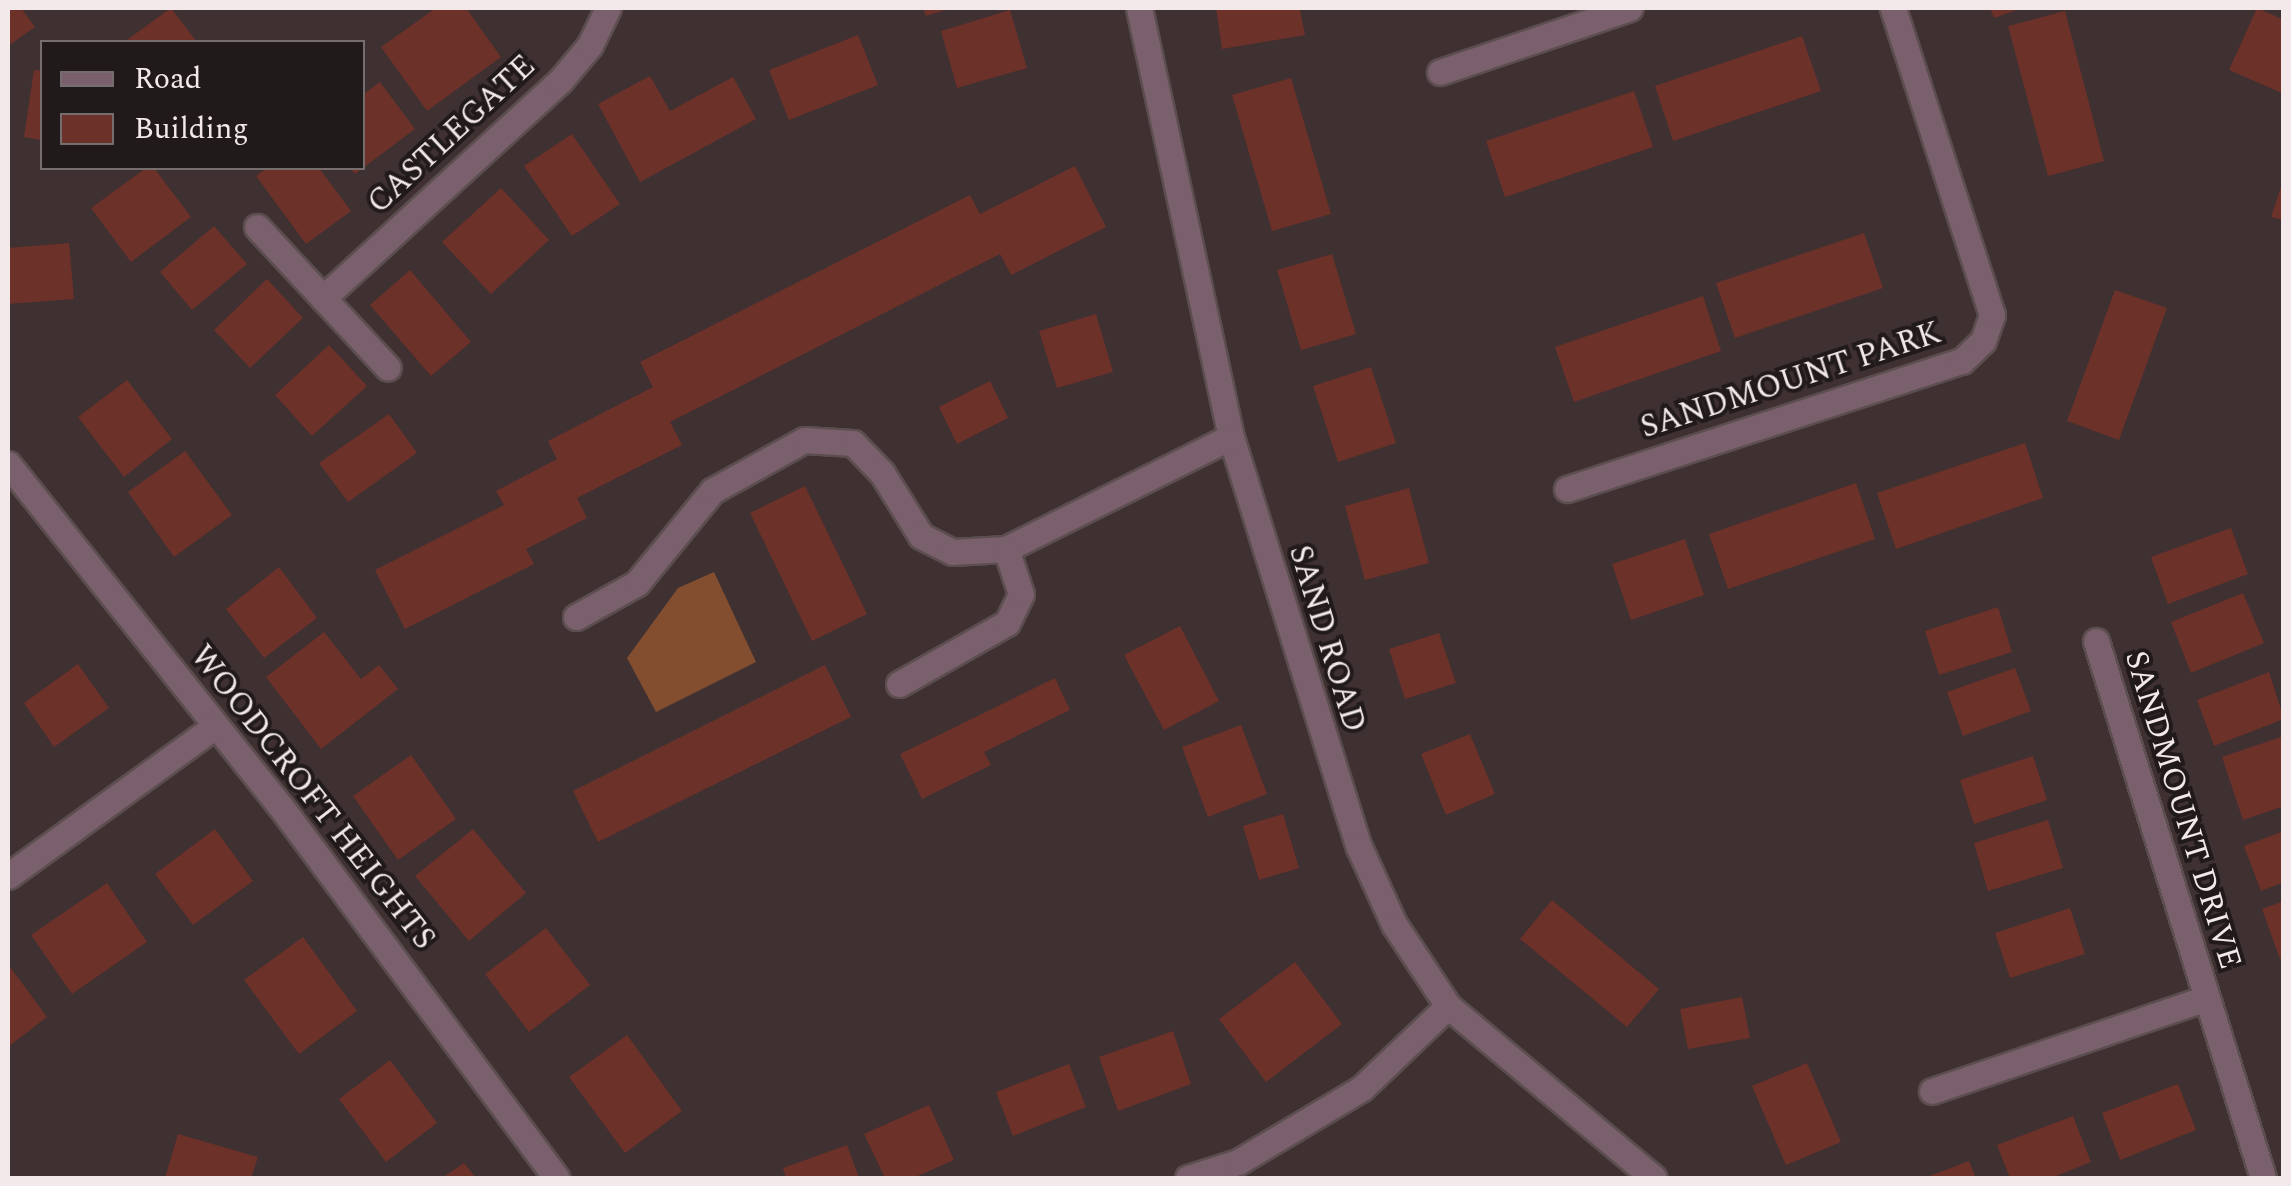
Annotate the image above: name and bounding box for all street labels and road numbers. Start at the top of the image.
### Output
street label: CASTLEGATE [360,48,544,222]
street label: SANDMOUNT PARK [1636,314,1946,448]
street label: SAND ROAD [1279,541,1373,737]
street label: WOODCROFT HEIGHTS [181,638,443,958]
street label: SANDMOUNT DRIVE [2115,646,2249,974]

